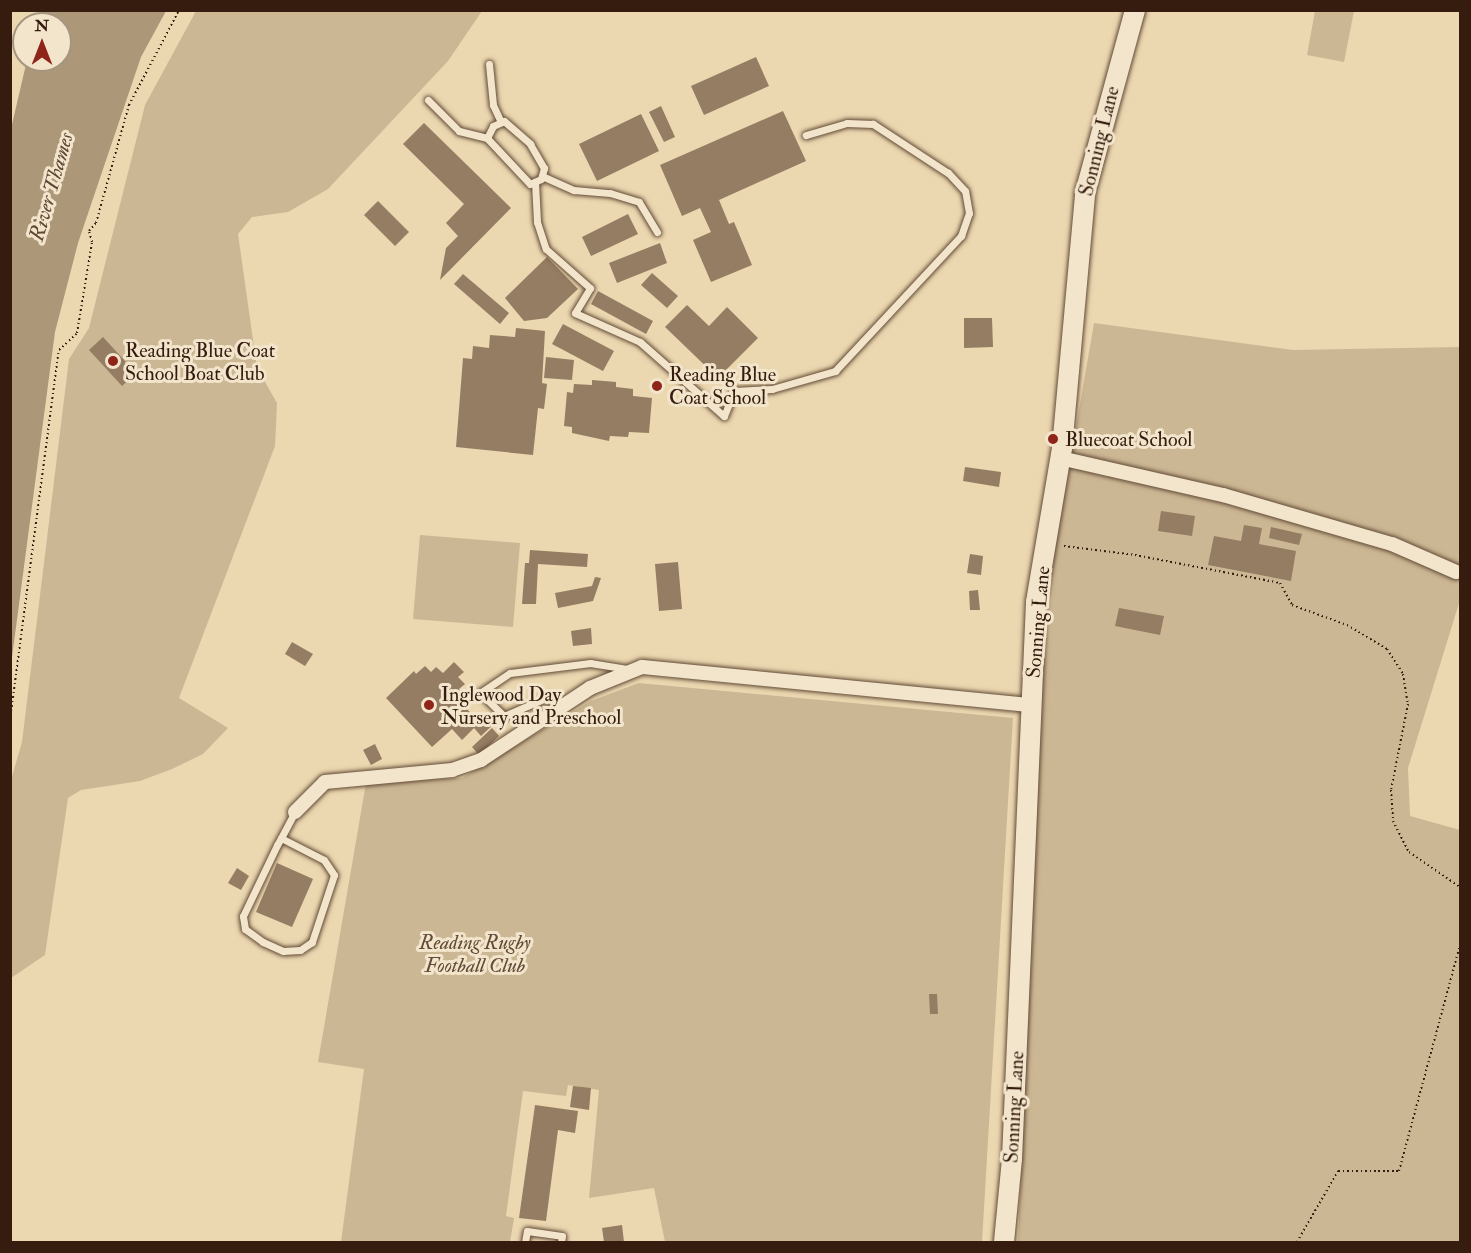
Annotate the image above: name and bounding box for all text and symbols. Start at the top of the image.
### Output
north arrow [12,12,72,72]
text: N [35,16,49,36]
street label: Sonning Lane [1074,84,1124,198]
water label: River Thames [25,130,79,244]
place label: Reading Blue Coat School Boat Club [125,338,275,385]
marker: Reading Blue Coat School Boat Club [106,354,120,368]
place label: Reading Blue Coat School [669,362,776,409]
marker: Reading Blue Coat School [650,379,664,393]
place label: Bluecoat School [1065,427,1192,451]
marker: Bluecoat School [1046,432,1060,446]
street label: Sonning Lane [1021,565,1055,679]
place label: Inglewood Day Nursery and Preschool [441,682,621,729]
marker: Inglewood Day Nursery and Preschool [422,698,436,712]
park label: Reading Rugby Football Club [419,931,531,978]
street label: Sonning Lane [999,1050,1029,1164]

